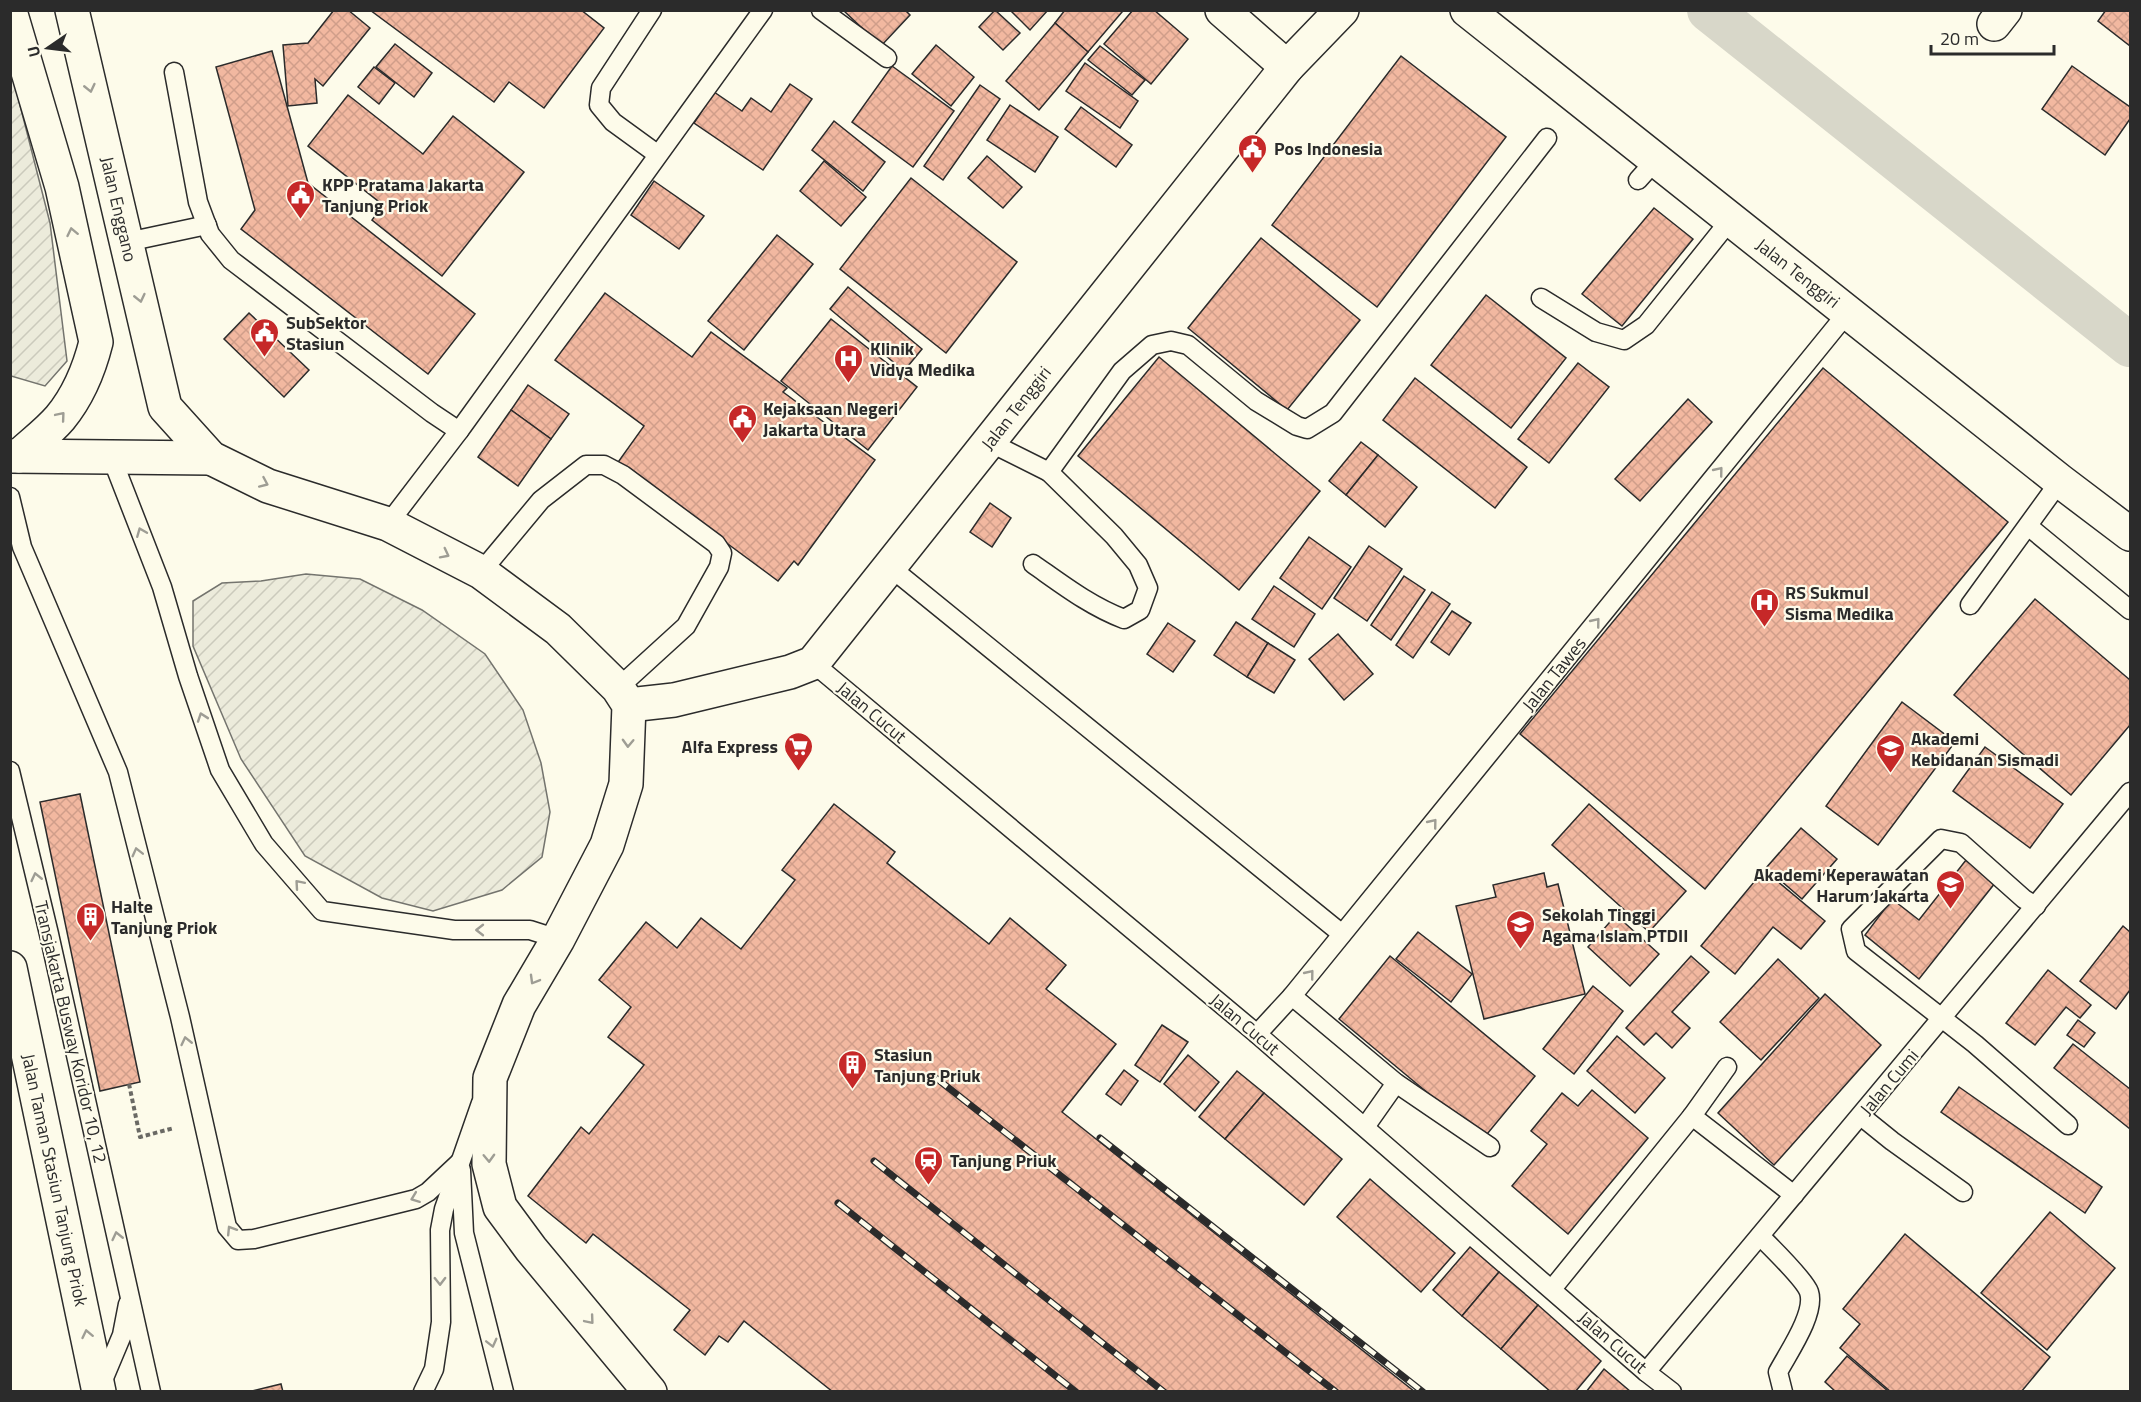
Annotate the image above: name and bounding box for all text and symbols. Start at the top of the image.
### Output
north arrow [18,18,78,78]
scale bar [1931,18,2054,56]
text: 20 m [1940,25,1979,52]
text: U [21,44,46,60]
one-way arrow [83,83,96,93]
public building icon: Pos Indonesia [1237,132,1269,174]
place label: Pos Indonesia [1274,135,1383,162]
street label: Jalan Enggano [94,154,144,264]
place label: KPP Pratama Jakarta Tanjung Priok [322,171,484,219]
public building icon: KPP Pratama Jakarta Tanjung Priok [285,178,317,220]
one-way arrow [66,227,79,237]
street label: Jalan Tenggiri [1750,232,1846,314]
one-way arrow [132,293,145,303]
place label: SubSektor Stasiun [286,309,367,357]
public building icon: SubSektor Stasiun [249,316,281,358]
place label: Klinik Vidya Medika [870,335,975,383]
hospital icon: Klinik Vidya Medika [833,342,865,384]
street label: Jalan Tenggiri [975,360,1057,456]
place label: Kejaksaan Negeri Jakarta Utara [763,395,898,443]
public building icon: Kejaksaan Negeri Jakarta Utara [726,402,758,444]
one-way arrow [54,412,65,423]
one-way arrow [1711,467,1722,478]
one-way arrow [258,476,269,488]
one-way arrow [136,527,148,538]
one-way arrow [439,547,450,558]
place label: RS Sukmul Sisma Medika [1785,579,1894,627]
hospital icon: RS Sukmul Sisma Medika [1748,586,1780,628]
one-way arrow [1588,618,1599,629]
street label: Jalan Tawes [1516,631,1592,717]
street label: Jalan Cucut [831,675,913,750]
one-way arrow [196,712,209,723]
place label: Akademi Kebidanan Sismadi [1911,725,2059,773]
supermarket icon: Alfa Express [783,730,815,772]
school or university icon: Akademi Kebidanan Sismadi [1874,732,1906,774]
place label: Alfa Express [682,733,778,760]
one-way arrow [621,739,634,748]
one-way arrow [1426,819,1437,830]
one-way arrow [132,847,145,857]
place label: Akademi Keperawatan Harum Jakarta [1754,861,1929,909]
school or university icon: Akademi Keperawatan Harum Jakarta [1934,868,1966,910]
one-way arrow [30,872,43,882]
one-way arrow [295,880,306,891]
place label: Halte Tanjung Priok [111,893,218,941]
street label: Transjakarta Busway Koridor 10, 12 [28,898,114,1166]
building icon: Halte Tanjung Priok [74,900,106,942]
place label: Sekolah Tinggi Agama Islam PTDII [1542,901,1688,949]
school or university icon: Sekolah Tinggi Agama Islam PTDII [1505,908,1537,950]
one-way arrow [475,924,484,936]
one-way arrow [1302,970,1313,981]
one-way arrow [530,974,541,984]
street label: Jalan Cucut [1204,987,1286,1062]
one-way arrow [180,1036,193,1046]
place label: Stasiun Tanjung Priuk [874,1041,981,1089]
street label: Jalan Cumi [1853,1043,1925,1121]
building icon: Stasiun Tanjung Priuk [837,1048,869,1090]
street label: Jalan Taman Stasiun Tanjung Priok [15,1051,95,1309]
station icon: Tanjung Priuk [913,1144,945,1186]
place label: Tanjung Priuk [950,1147,1057,1174]
one-way arrow [483,1153,496,1162]
one-way arrow [410,1191,421,1203]
one-way arrow [228,1225,239,1236]
one-way arrow [111,1231,124,1241]
one-way arrow [434,1276,446,1285]
street label: Jalan Cucut [1572,1304,1654,1380]
one-way arrow [583,1313,594,1324]
one-way arrow [81,1330,94,1340]
one-way arrow [484,1338,497,1348]

